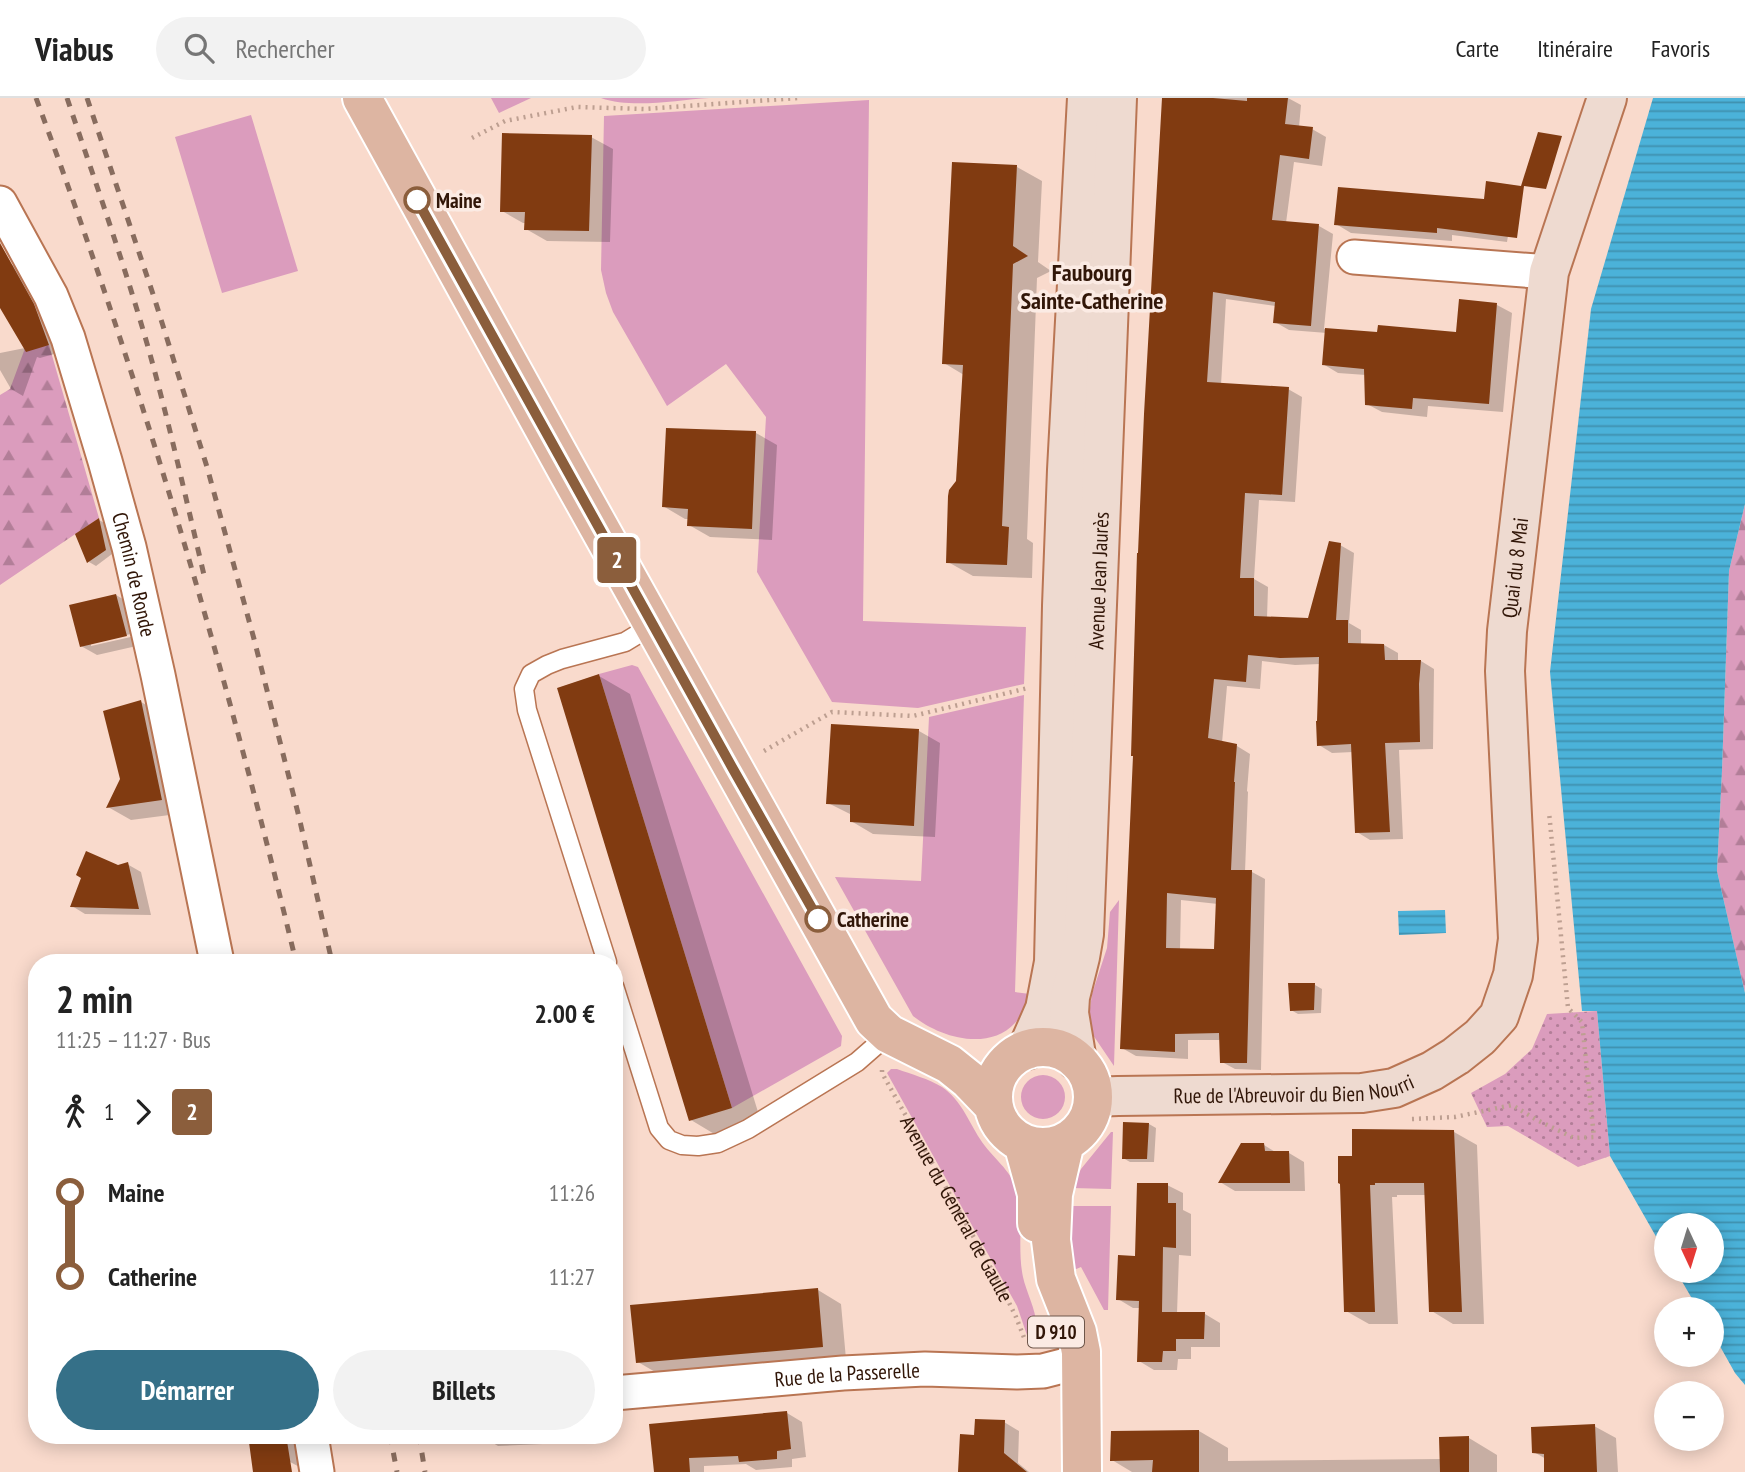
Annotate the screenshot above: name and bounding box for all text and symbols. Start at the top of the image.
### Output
search box [156,17,646,80]
text: Viabus [35,27,114,70]
icon: search [180,29,218,67]
text: Rechercher [236,32,335,65]
text: Carte [1455,33,1499,64]
text: Itinéraire [1537,33,1613,64]
text: Favoris [1651,33,1710,64]
marker: Maine [404,187,430,213]
place label: Maine [436,187,482,214]
district label: Faubourg Sainte-Catherine [1020,257,1164,316]
street label: Chemin de Ronde [106,509,162,639]
street label: Avenue Jean Jaurès [1082,511,1114,650]
street label: Quai du 8 Mai [1495,516,1534,619]
line badge: 2 [594,537,640,583]
text: 2 [611,544,623,575]
marker: Catherine [805,906,831,932]
place label: Catherine [837,906,909,933]
text: 2 min [56,974,133,1023]
text: 2.00 € [534,997,595,1030]
text: 11:25 – 11:27 · Bus [56,1025,211,1054]
street label: Rue de l'Abreuvoir du Bien Nourri [1173,1067,1418,1109]
icon: walk [56,1093,94,1131]
icon: forward [124,1093,162,1131]
text: 2 [186,1096,198,1127]
text: 1 [104,1097,114,1126]
street label: Avenue du Général de Gaulle [895,1110,1020,1306]
text: Maine [108,1176,165,1209]
text: 11:26 [549,1178,595,1207]
north arrow [1654,1213,1724,1283]
map controls [1654,1213,1724,1451]
text: Catherine [108,1260,197,1293]
text: 11:27 [549,1262,595,1291]
button: + [1654,1297,1724,1367]
road number: D 910 [1028,1316,1084,1348]
button: Démarrer [56,1350,319,1430]
button: Billets [333,1350,595,1430]
street label: Rue de la Passerelle [773,1356,920,1392]
button: − [1654,1381,1724,1451]

